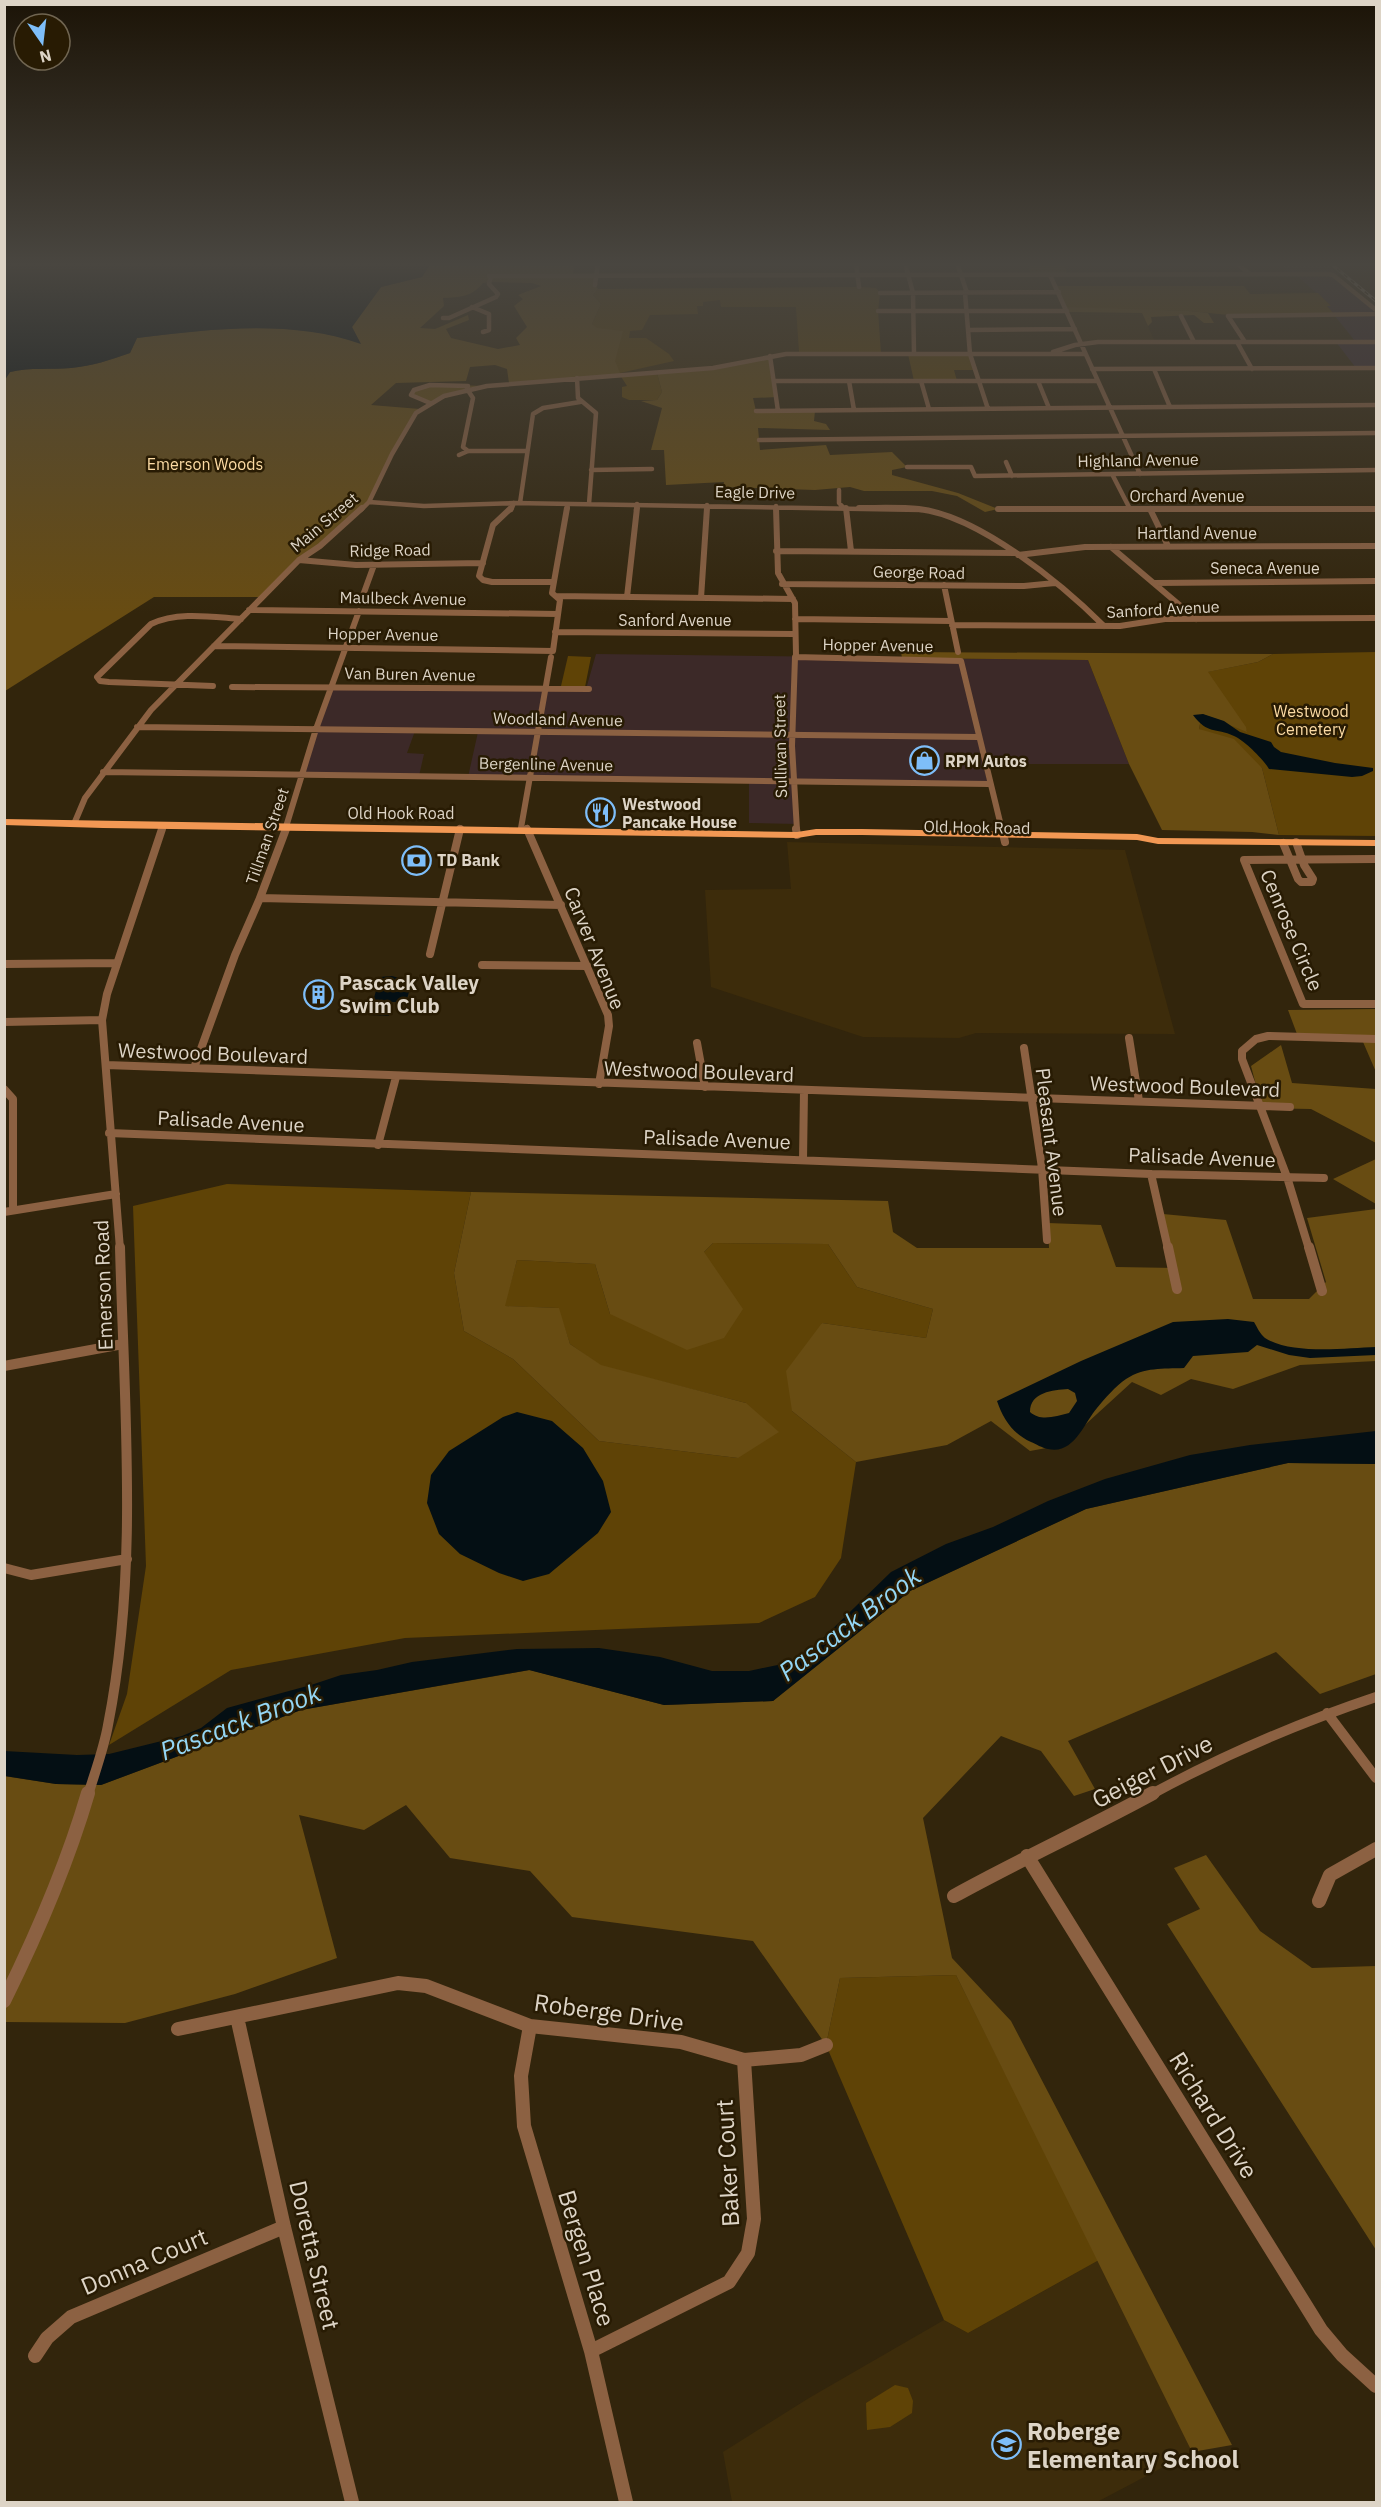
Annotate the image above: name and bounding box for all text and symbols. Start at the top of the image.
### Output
north arrow [12,12,72,72]
text: N [38,45,54,68]
street label: Highland Avenue [1077,449,1199,471]
park label: Emerson Woods [147,454,263,474]
street label: Eagle Drive [715,481,796,503]
street label: Orchard Avenue [1129,486,1245,506]
street label: Main Street [286,488,362,556]
street label: Hartland Avenue [1137,523,1257,543]
street label: Ridge Road [349,539,431,561]
street label: Seneca Avenue [1210,558,1320,578]
street label: George Road [873,561,965,583]
street label: Maulbeck Avenue [339,587,467,609]
street label: Sanford Avenue [1106,596,1220,622]
street label: Sanford Avenue [618,610,732,630]
street label: Hopper Avenue [327,623,439,645]
street label: Hopper Avenue [822,634,934,656]
street label: Van Buren Avenue [344,663,476,685]
street label: Sullivan Street [769,694,791,798]
park label: Westwood Cemetery [1273,701,1349,739]
street label: Woodland Avenue [493,708,623,730]
shop icon: RPM Autos [908,745,940,777]
place label: RPM Autos [945,751,1027,771]
street label: Bergenline Avenue [479,753,614,775]
street label: Tillman Street [241,785,293,887]
place label: Westwood Pancake House [622,794,737,832]
restaurant icon: Westwood Pancake House [585,797,617,829]
street label: Old Hook Road [348,803,454,823]
street label: Old Hook Road [923,816,1031,838]
bank icon: TD Bank [400,844,432,876]
place label: TD Bank [437,850,501,870]
street label: Cenrose Circle [1254,865,1330,995]
street label: Carver Avenue [558,883,632,1013]
place label: Pascack Valley Swim Club [339,969,479,1019]
building icon: Pascack Valley Swim Club [302,978,334,1010]
street label: Westwood Boulevard [118,1036,308,1070]
street label: Westwood Boulevard [604,1054,794,1088]
street label: Pleasant Avenue [1029,1066,1075,1218]
street label: Westwood Boulevard [1090,1069,1280,1103]
street label: Palisade Avenue [157,1104,305,1138]
street label: Palisade Avenue [643,1123,791,1155]
street label: Palisade Avenue [1128,1141,1276,1173]
street label: Emerson Road [87,1219,119,1351]
water label: Pascack Brook [771,1558,928,1688]
water label: Pascack Brook [155,1674,326,1767]
street label: Geiger Drive [1086,1727,1218,1815]
street label: Roberge Drive [532,1986,686,2038]
street label: Richard Drive [1162,2046,1266,2184]
street label: Baker Court [708,2098,746,2228]
street label: Doretta Street [282,2177,348,2333]
street label: Bergen Place [551,2186,623,2330]
street label: Donna Court [76,2220,212,2302]
place label: Roberge Elementary School [1027,2415,1239,2475]
school or university icon: Roberge Elementary School [990,2429,1022,2461]

